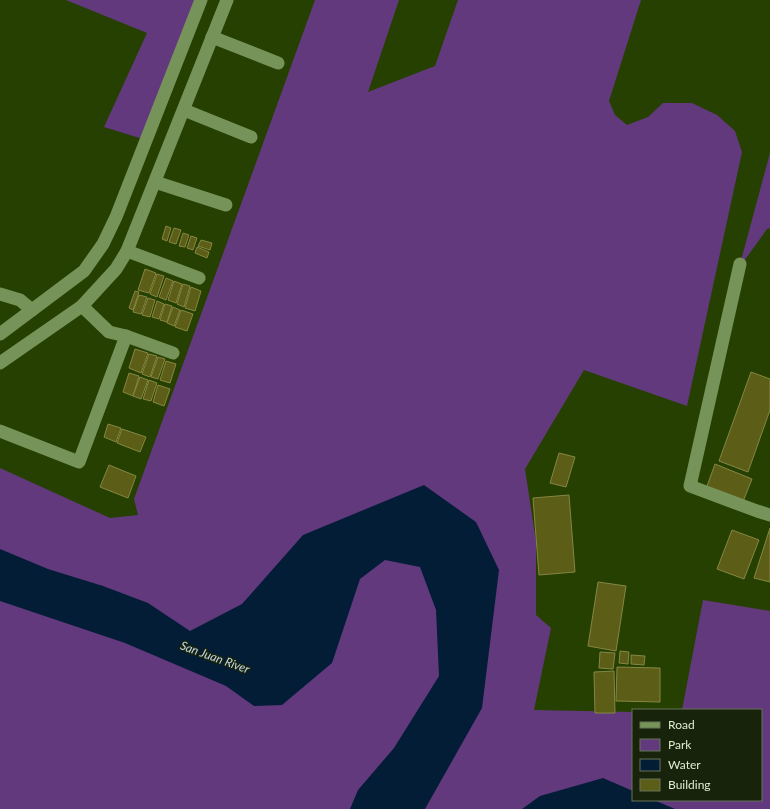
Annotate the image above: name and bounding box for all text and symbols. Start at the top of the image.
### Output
water label: San Juan River [178,638,252,677]
legend [632,709,762,801]
text: Road [668,717,695,732]
text: Park [668,737,692,752]
text: Water [668,757,701,772]
text: Building [668,777,711,792]

